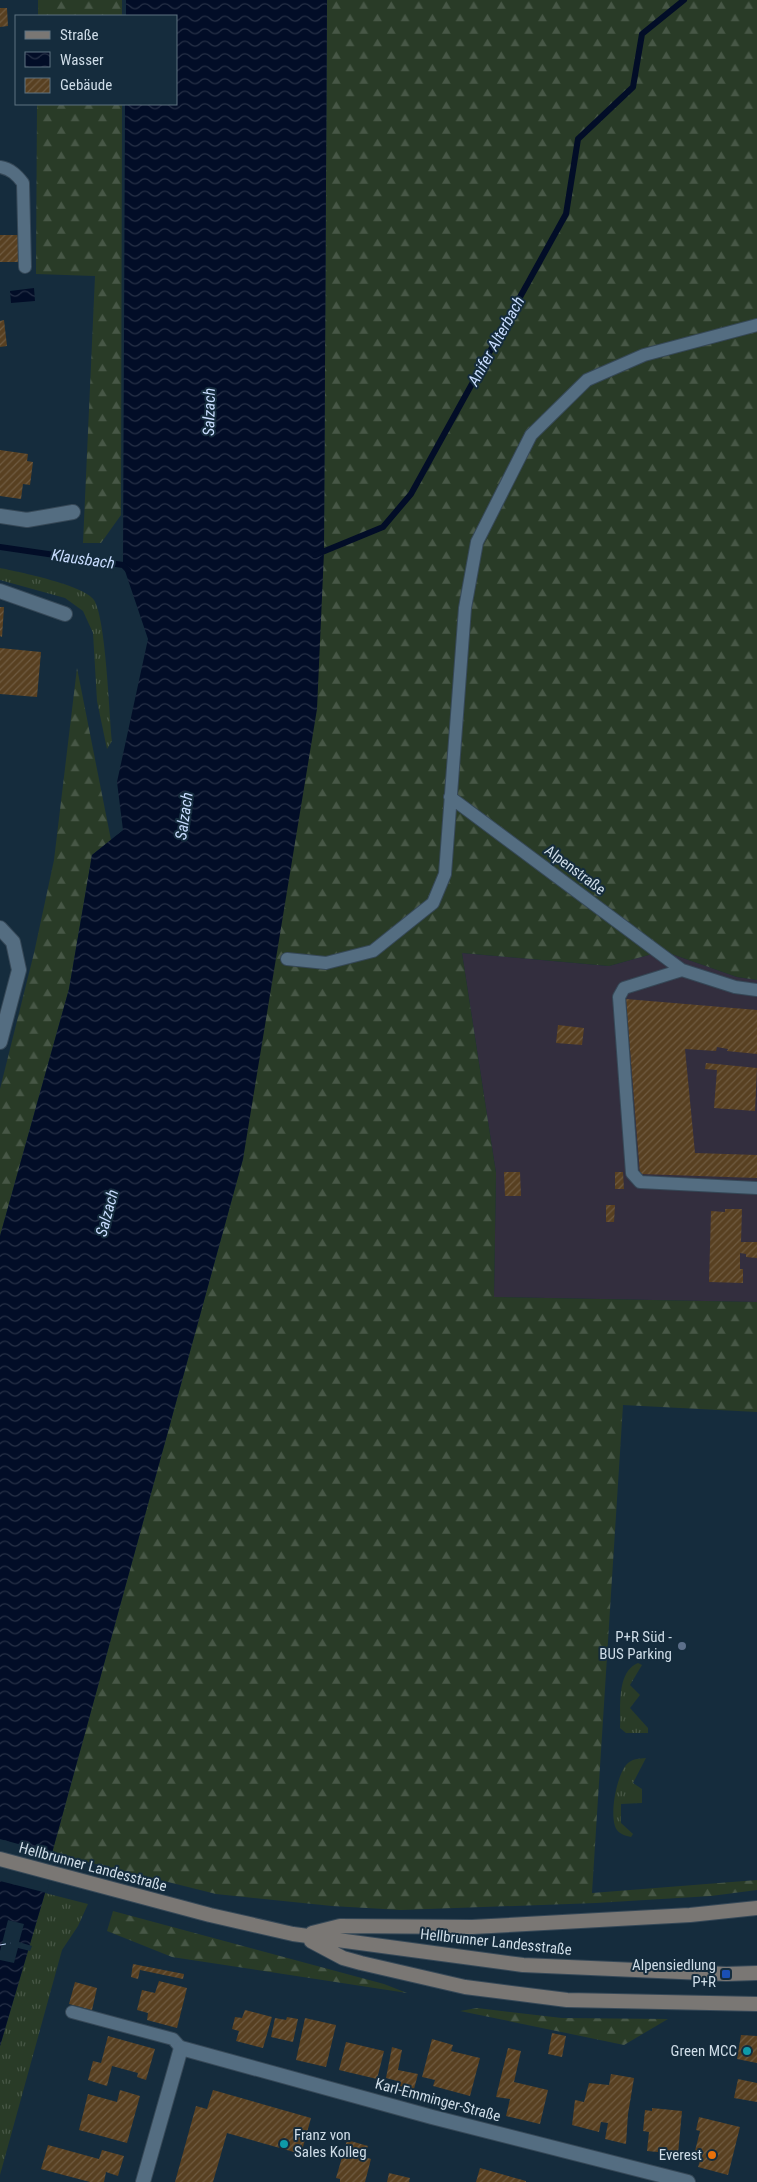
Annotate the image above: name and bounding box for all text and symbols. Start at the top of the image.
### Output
legend [15,15,178,105]
text: Straße [60,26,99,44]
text: Wasser [60,51,104,69]
text: Gebäude [60,76,112,94]
water label: Anifer Alterbach [463,293,528,390]
water label: Salzach [199,388,219,436]
water label: Klausbach [50,545,116,573]
water label: Salzach [171,791,197,841]
street label: Alpenstraße [541,841,609,899]
water label: Salzach [92,1187,122,1239]
place label: P+R Süd - BUS Parking [599,1628,672,1663]
marker: P+R Süd - BUS Parking [676,1640,688,1652]
street label: Hellbrunner Landesstraße [17,1839,169,1895]
street label: Hellbrunner Landesstraße [419,1925,573,1959]
place label: Alpensiedlung P+R [632,1956,716,1991]
marker: Alpensiedlung P+R [720,1968,732,1980]
place label: Green MCC [671,2042,737,2060]
marker: Green MCC [741,2045,753,2057]
street label: Karl-Emminger-Straße [373,2075,503,2125]
place label: Franz von Sales Kolleg [294,2126,367,2161]
marker: Franz von Sales Kolleg [278,2138,290,2150]
place label: Everest [659,2146,702,2164]
marker: Everest [706,2149,718,2161]

